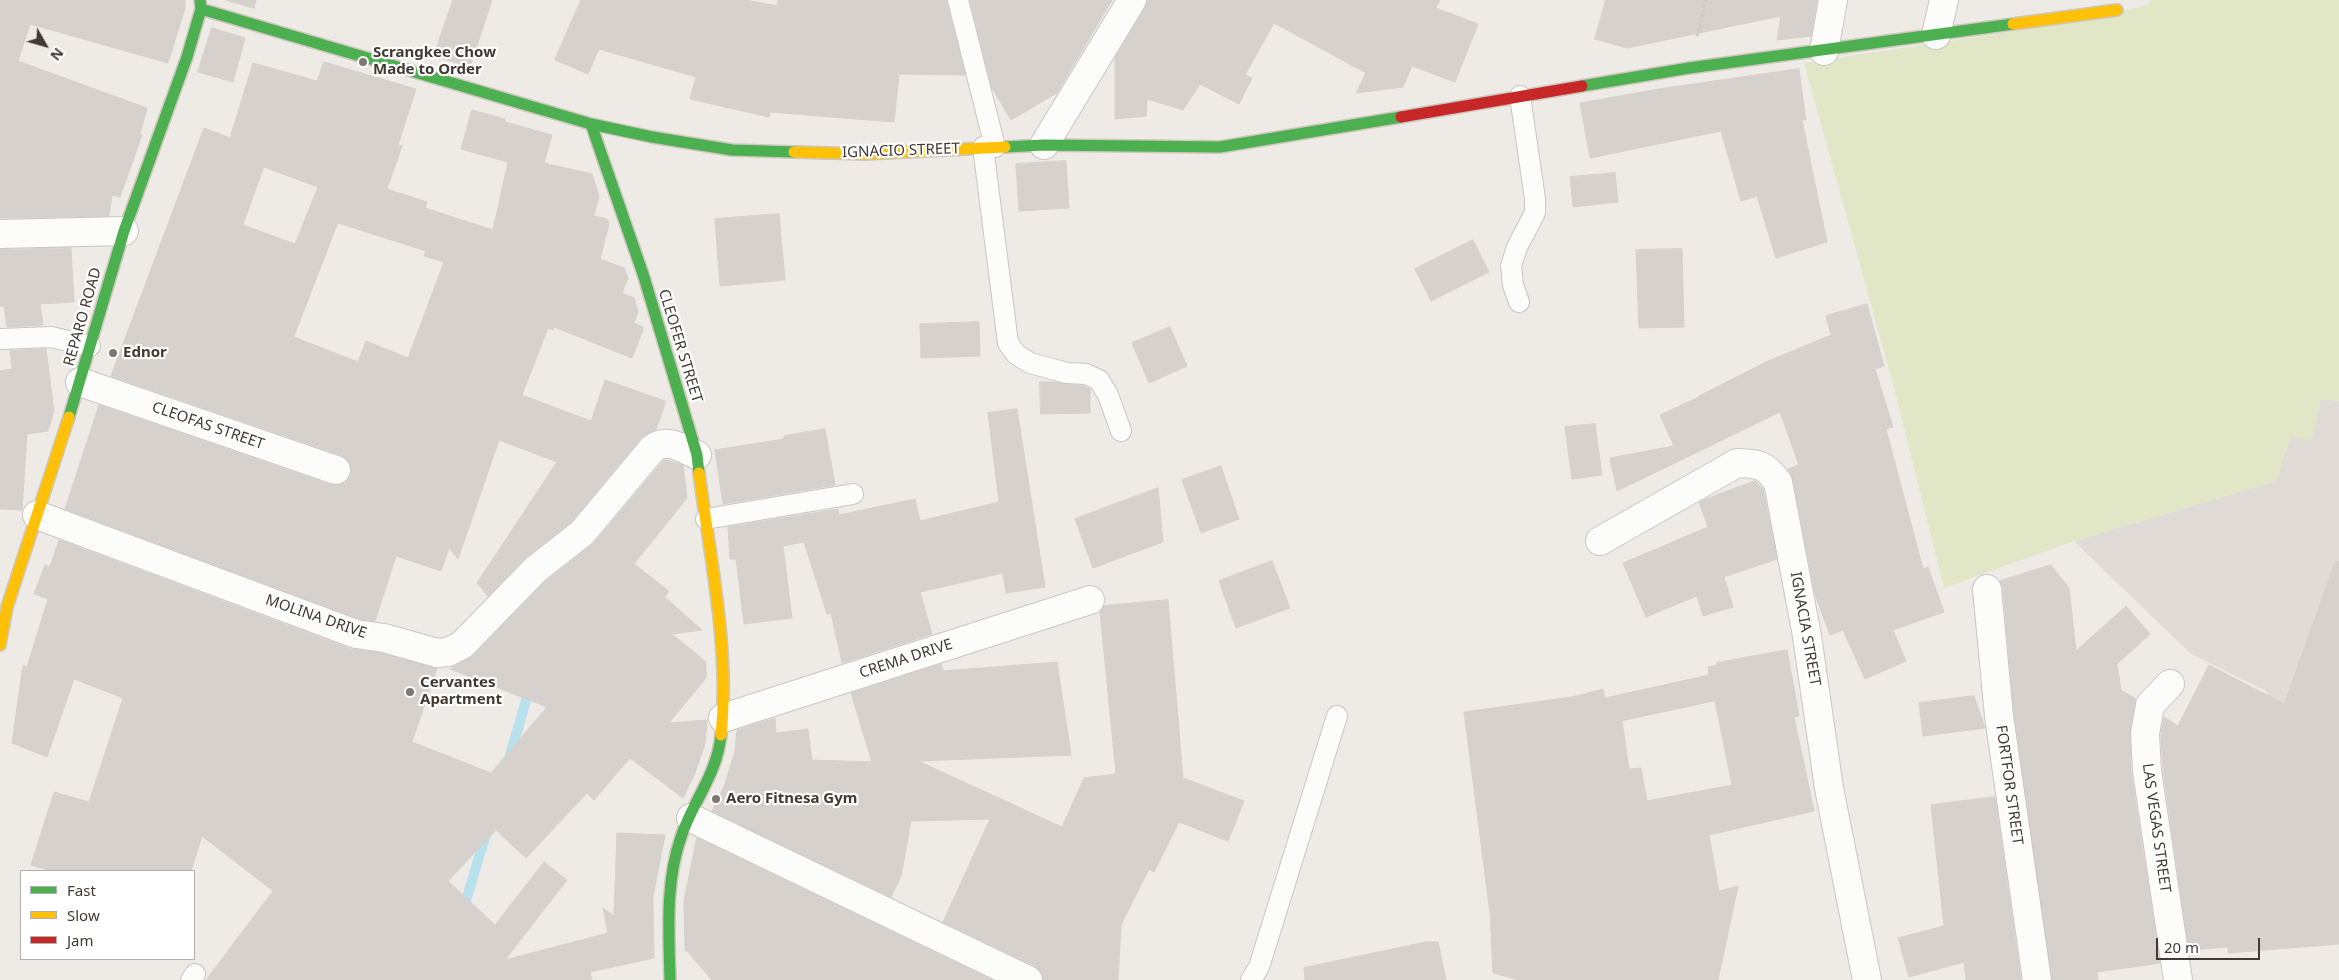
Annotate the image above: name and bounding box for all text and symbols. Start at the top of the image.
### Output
north arrow [20,20,70,70]
text: N [46,44,68,65]
place label: Scrangkee Chow Made to Order [373,44,496,79]
marker: Scrangkee Chow Made to Order [357,56,369,68]
street label: IGNACIO STREET [842,140,960,162]
street label: REPARO ROAD [60,266,106,368]
street label: CLEOFER STREET [654,287,706,405]
place label: Ednor [123,344,167,362]
marker: Ednor [107,347,119,359]
street label: CLEOFAS STREET [150,398,266,454]
street label: IGNACIA STREET [1786,570,1824,688]
street label: MOLINA DRIVE [263,591,369,643]
street label: CREMA DRIVE [857,635,955,683]
place label: Cervantes Apartment [420,674,502,709]
marker: Cervantes Apartment [404,686,416,698]
street label: FORTFOR STREET [1992,724,2026,846]
street label: LAS VEGAS STREET [2138,762,2174,894]
place label: Aero Fitnesa Gym [726,790,857,808]
marker: Aero Fitnesa Gym [710,793,722,805]
legend [20,870,195,960]
text: Fast [67,880,96,900]
text: Slow [67,905,100,925]
scale bar [2159,928,2263,960]
text: Jam [67,930,94,950]
text: 20 m [2164,937,2199,957]

